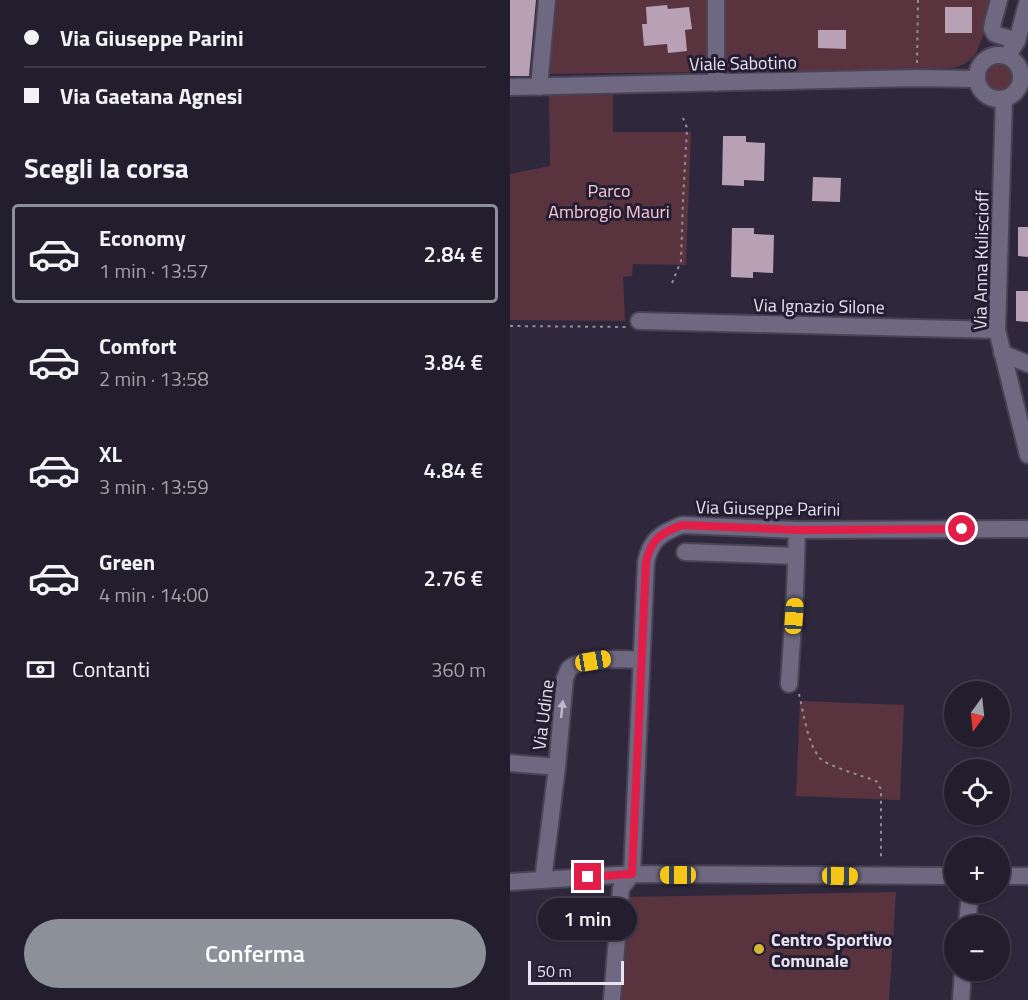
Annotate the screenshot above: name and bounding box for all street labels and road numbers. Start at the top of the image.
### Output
street label: Viale Sabotino [689,49,797,77]
street label: Via Anna Kuliscioff [966,190,996,330]
street label: Via Ignazio Silone [753,291,885,321]
street label: Via Giuseppe Parini [695,493,841,523]
street label: Via Udine [525,678,561,752]

